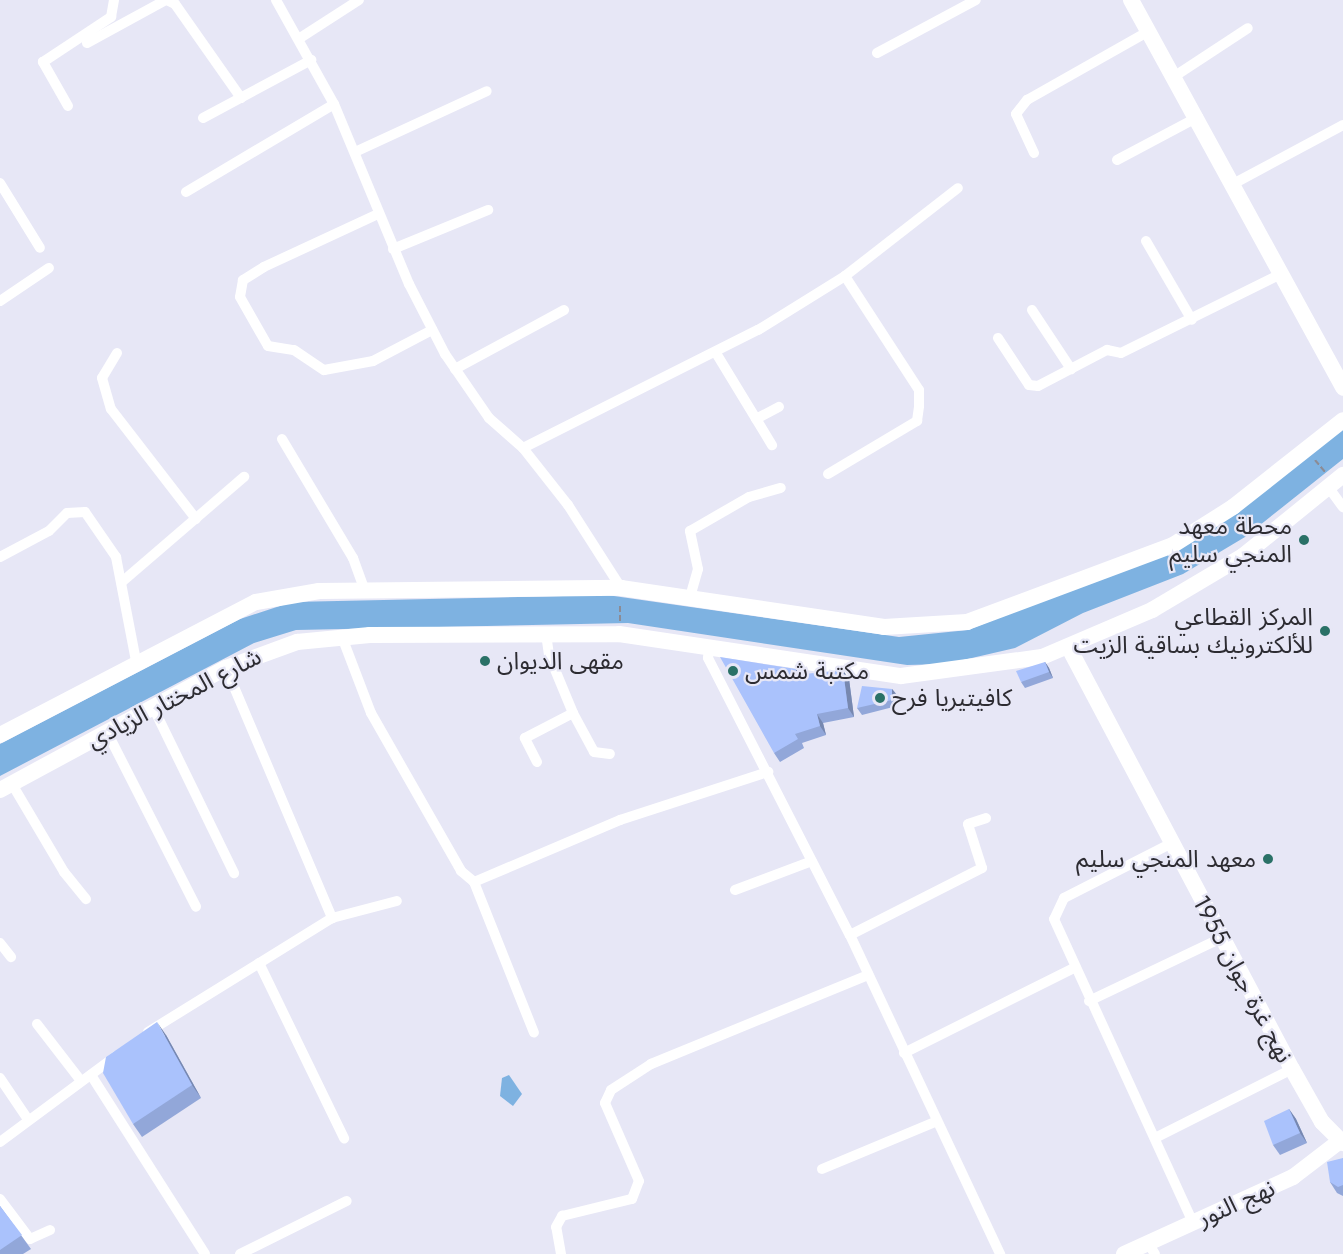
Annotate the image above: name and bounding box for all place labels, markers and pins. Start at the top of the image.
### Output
place label: محطة معهد المنجي سليم [1169,512,1292,568]
marker: محطة معهد المنجي سليم [1297,533,1311,547]
place label: المركز القطاعي للألكترونيك بساقية الزيت [1074,603,1313,659]
marker: المركز القطاعي للألكترونيك بساقية الزيت [1318,624,1332,638]
place label: مقهى الديوان [497,647,624,675]
marker: مقهى الديوان [478,654,492,668]
place label: مكتبة شمس [745,657,869,685]
marker: مكتبة شمس [726,664,740,678]
place label: كافيتيريا فرح [892,684,1012,712]
marker: كافيتيريا فرح [873,691,887,705]
place label: معهد المنجي سليم [1076,845,1256,873]
marker: معهد المنجي سليم [1261,852,1275,866]

